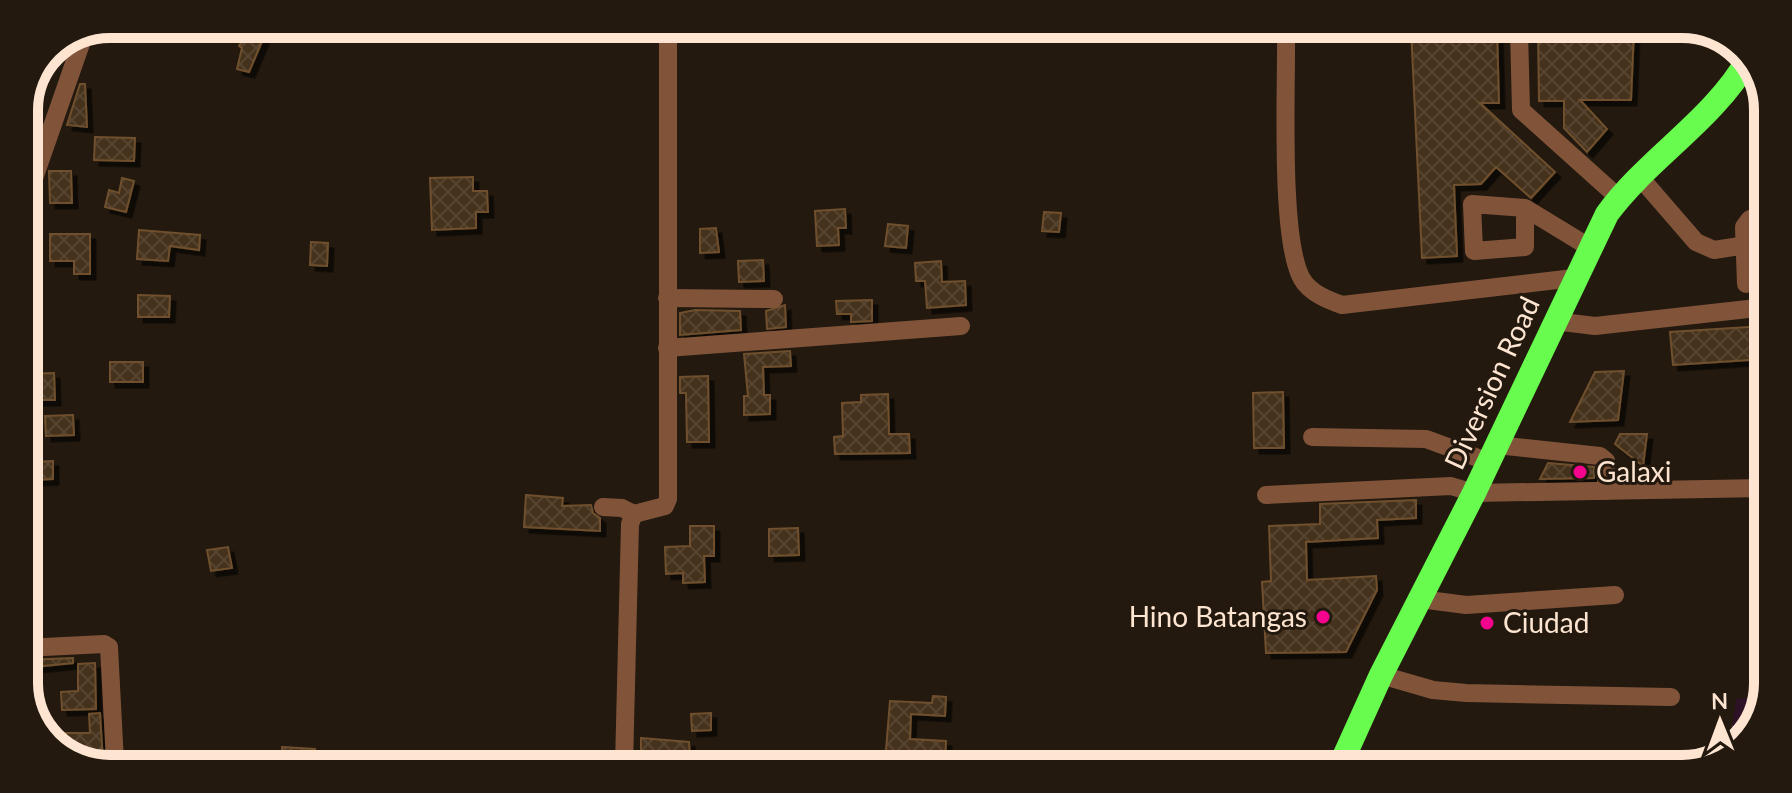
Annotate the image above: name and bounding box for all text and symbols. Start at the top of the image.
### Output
street label: Diversion Road [1436,291,1546,474]
place label: Galaxi [1596,454,1671,488]
marker: Galaxi [1571,463,1589,481]
place label: Hino Batangas [1129,599,1307,633]
place label: Ciudad [1503,605,1589,639]
marker: Hino Batangas [1314,608,1332,626]
marker: Ciudad [1478,614,1496,632]
north arrow [1680,681,1760,761]
text: N [1711,687,1728,714]

